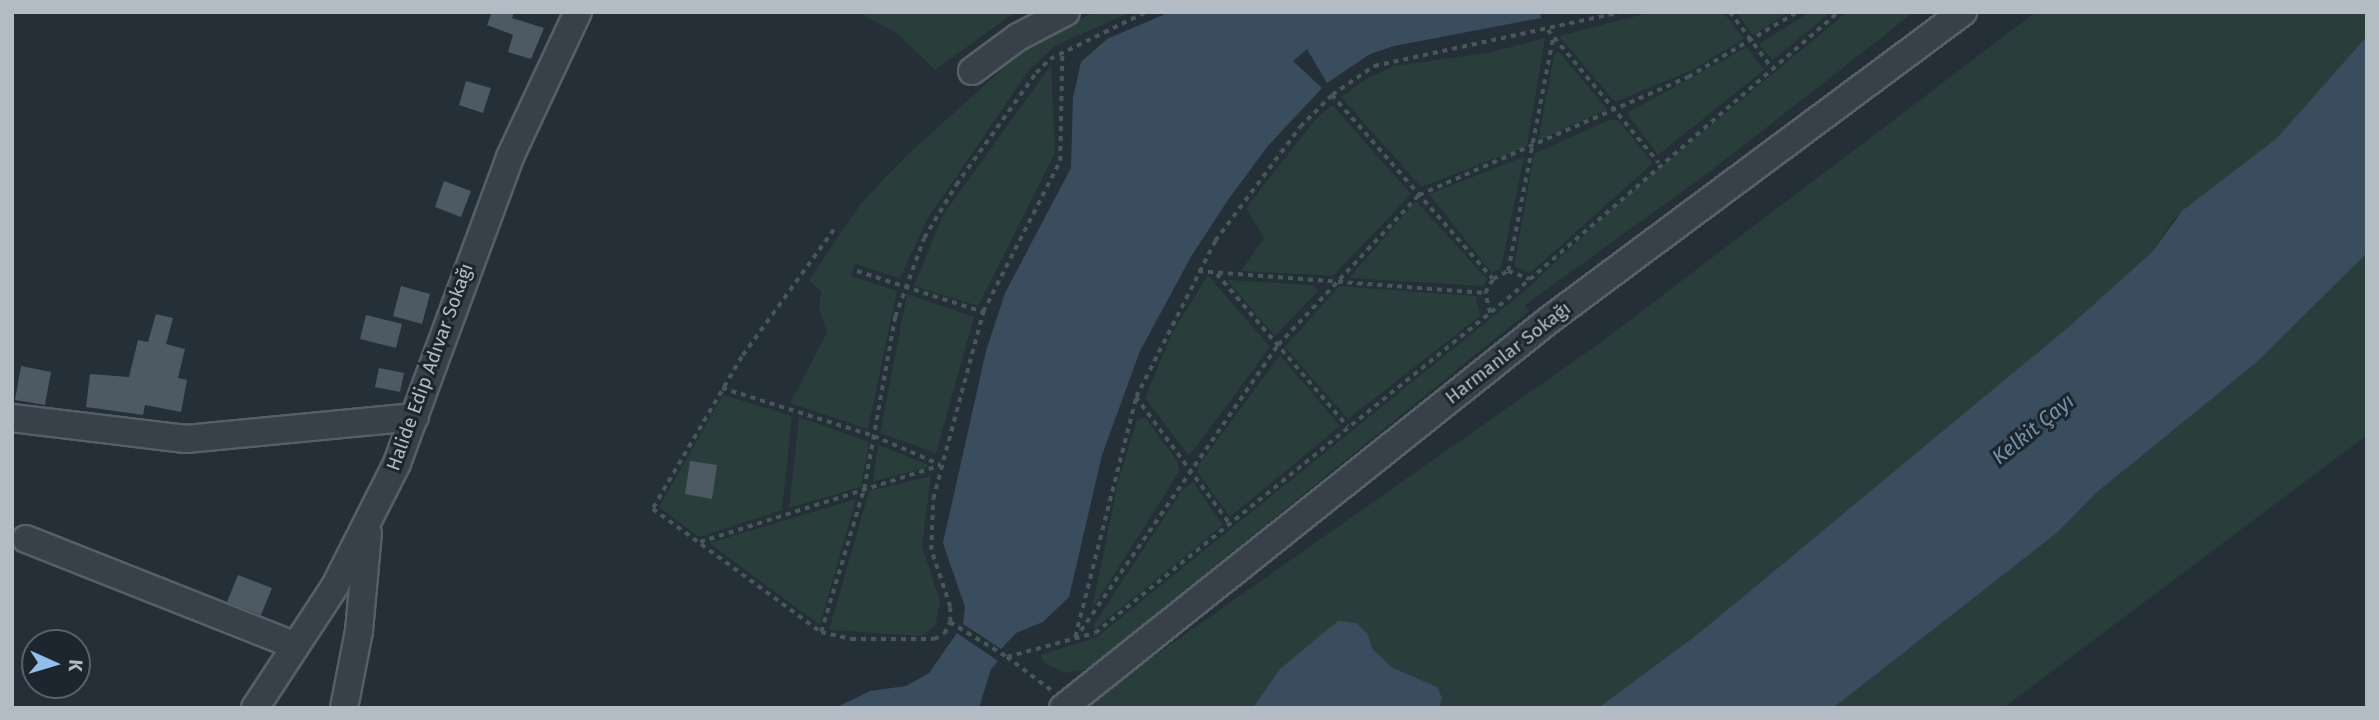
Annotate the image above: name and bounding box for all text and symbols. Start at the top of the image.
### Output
street label: Halide Edip Adıvar Sokağı [382,260,478,474]
street label: Harmanlar Sokağı [1441,297,1575,409]
water label: Kelkit Çayı [1987,388,2079,470]
north arrow [21,629,91,699]
text: K [64,659,87,672]

